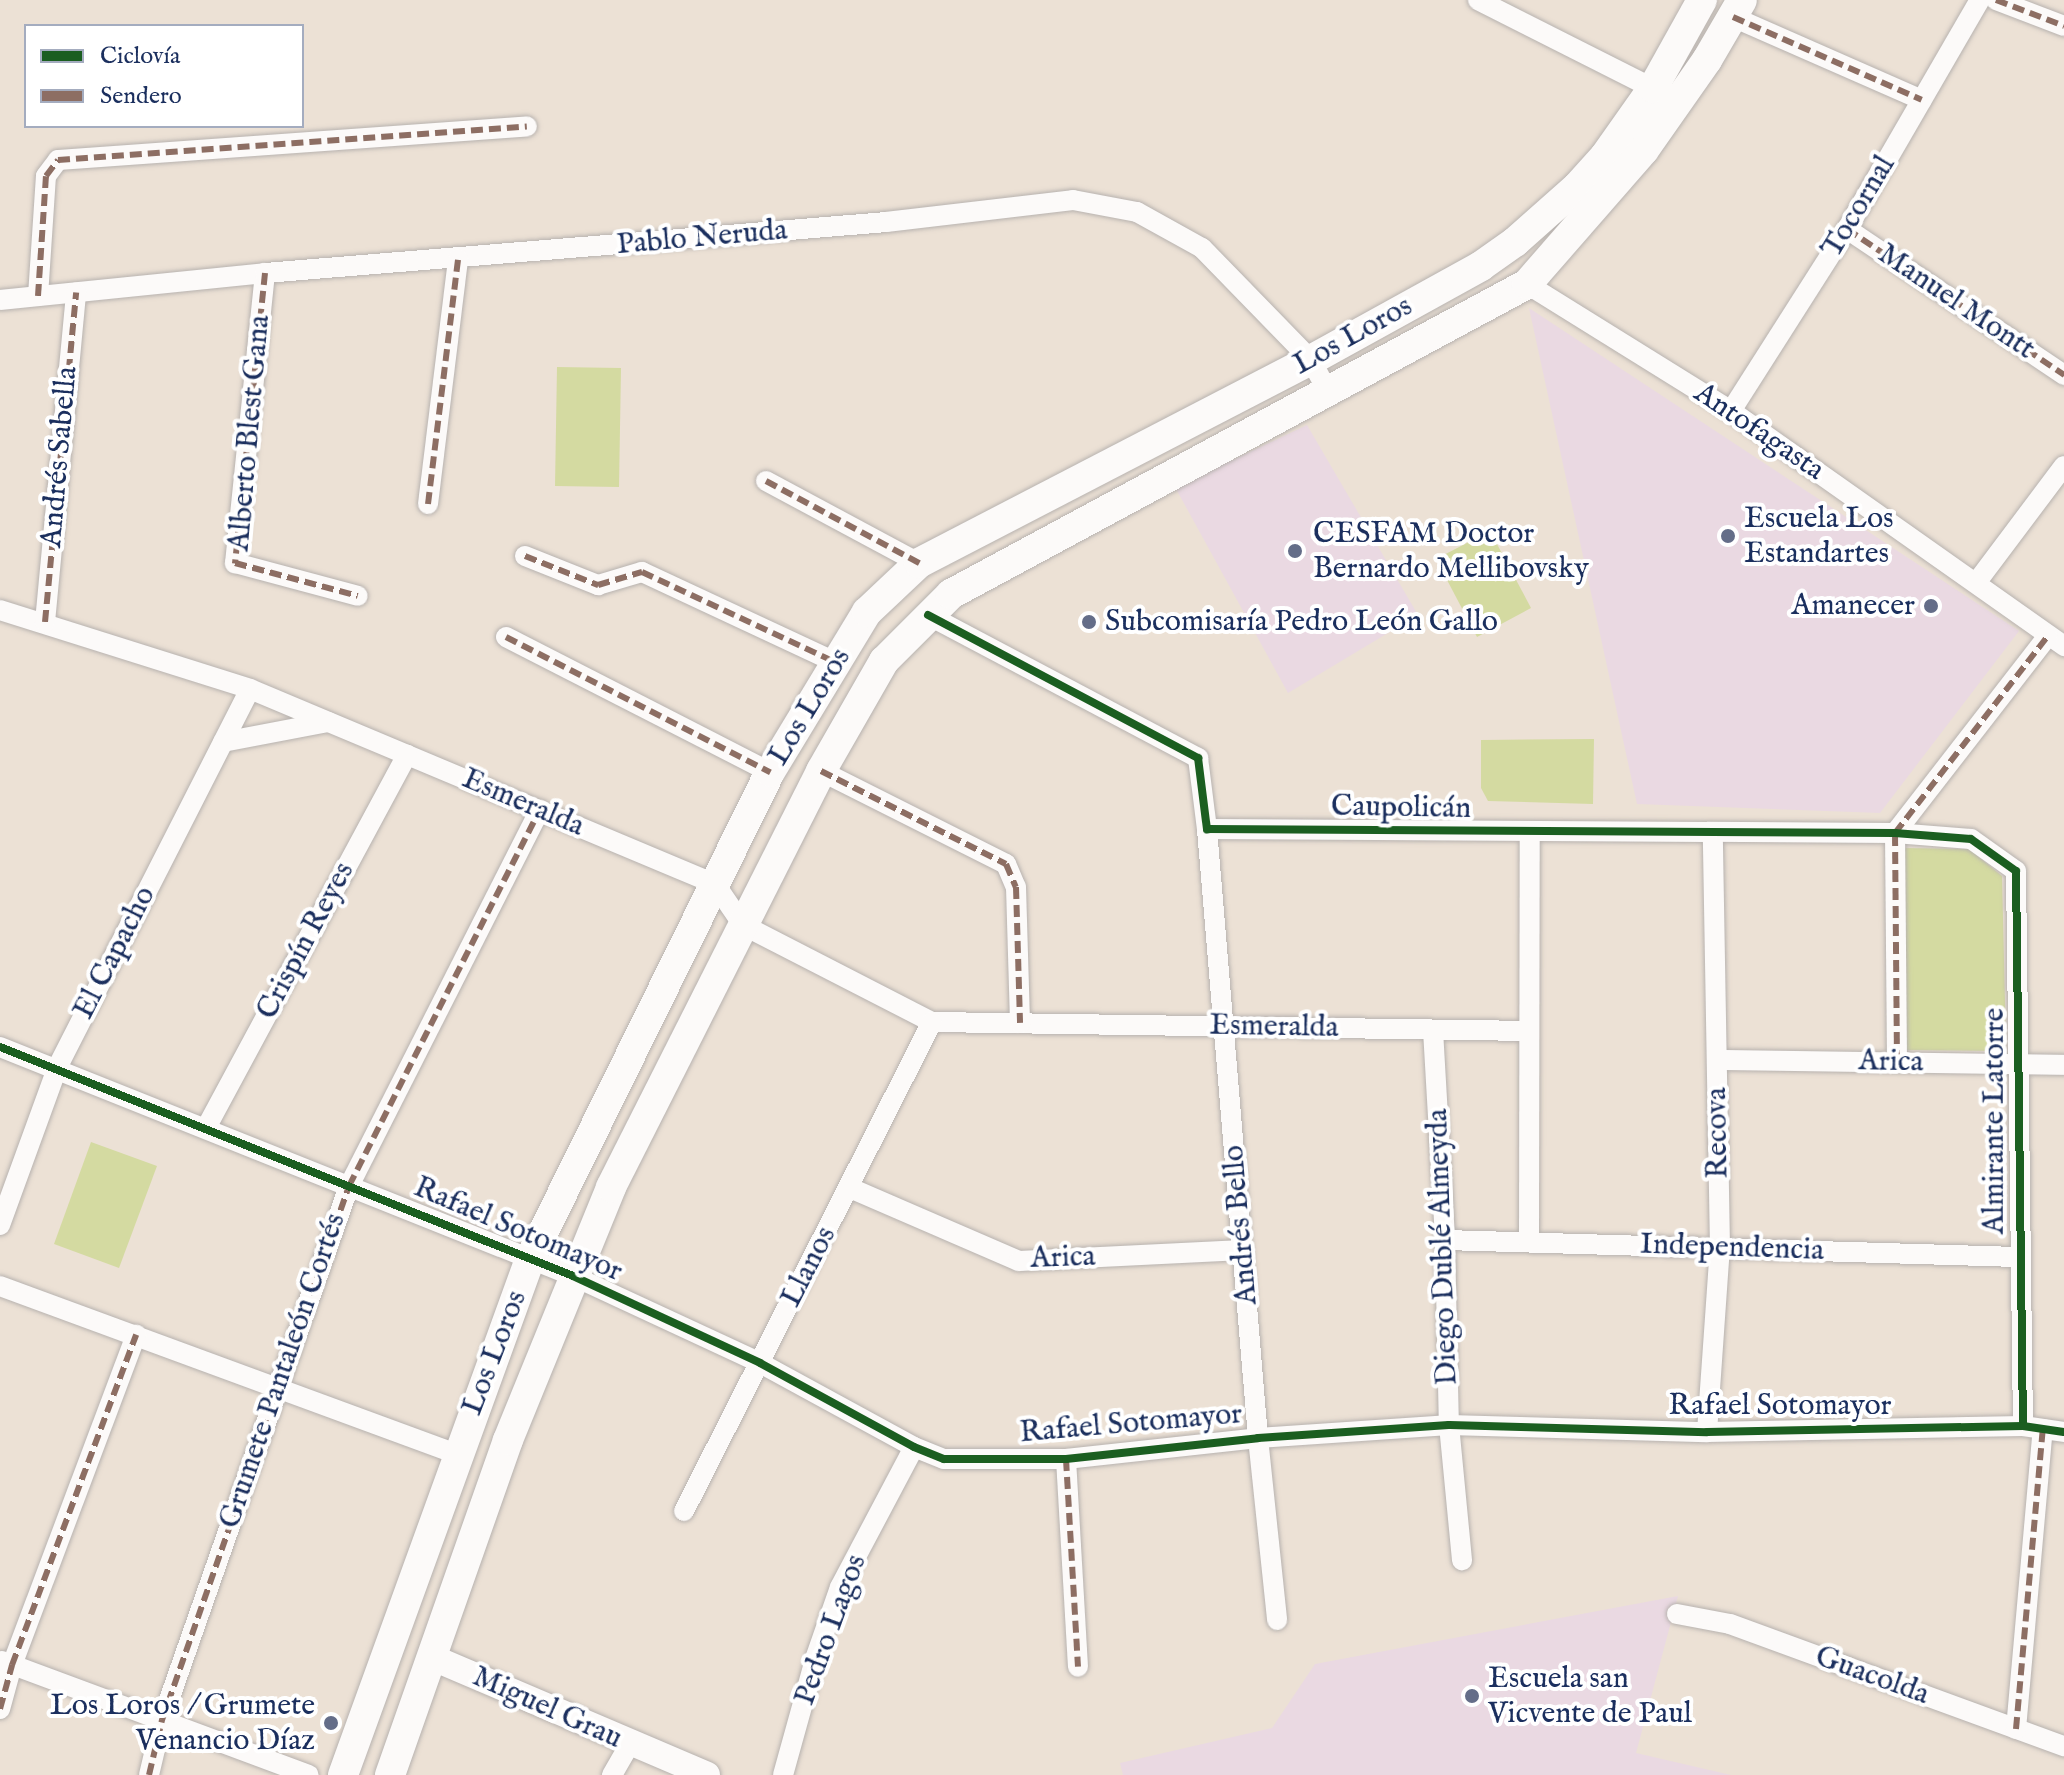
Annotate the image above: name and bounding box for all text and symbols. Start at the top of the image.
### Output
legend [24,24,304,128]
text: Ciclovía [100,41,180,72]
text: Sendero [100,81,182,112]
street label: Tocornal [1815,150,1903,264]
street label: Pablo Neruda [615,213,789,263]
street label: Manuel Montt [1871,236,2041,368]
street label: Los Loros [1287,289,1419,383]
street label: Alberto Blest Gana [222,313,278,553]
street label: Andrés Sabella [34,365,86,549]
street label: Antofagasta [1687,375,1831,489]
place label: Escuela Los Estandartes [1744,501,1894,572]
place label: CESFAM Doctor Bernardo Mellibovsky [1313,516,1589,586]
marker: Escuela Los Estandartes [1719,527,1737,545]
marker: CESFAM Doctor Bernardo Mellibovsky [1284,540,1306,562]
place label: Amanecer [1791,588,1915,624]
marker: Amanecer [1922,597,1940,615]
place label: Subcomisaría Pedro León Gallo [1105,604,1498,640]
marker: Subcomisaría Pedro León Gallo [1080,613,1098,631]
street label: Los Loros [761,642,859,772]
street label: Esmeralda [456,761,590,845]
street label: Caupolicán [1331,789,1471,827]
street label: Crispín Reyes [250,856,362,1026]
street label: El Capacho [66,881,164,1025]
street label: Esmeralda [1209,1008,1339,1046]
street label: Almirante Latorre [1977,1008,2013,1234]
street label: Arica [1858,1043,1924,1081]
street label: Recova [1699,1087,1737,1179]
street label: Diego Dublé Almeyda [1420,1108,1466,1386]
street label: Andrés Bello [1216,1144,1266,1306]
street label: Rafael Sotomayor [408,1170,628,1290]
street label: Grumete Pantaleón Cortés [212,1209,354,1533]
street label: Llanos [774,1221,844,1313]
street label: Independencia [1639,1227,1825,1269]
street label: Arica [1030,1239,1096,1277]
street label: Los Loros [455,1286,535,1420]
street label: Rafael Sotomayor [1668,1388,1892,1424]
street label: Rafael Sotomayor [1018,1396,1244,1452]
street label: Pedro Lagos [787,1550,875,1710]
street label: Guacolda [1810,1639,1934,1713]
street label: Miguel Grau [467,1659,627,1757]
place label: Escuela san Vicvente de Paul [1488,1661,1692,1732]
marker: Escuela san Vicvente de Paul [1463,1687,1481,1705]
place label: Los Loros / Grumete Venancio Díaz [50,1688,315,1758]
marker: Los Loros / Grumete Venancio Díaz [322,1714,340,1732]

